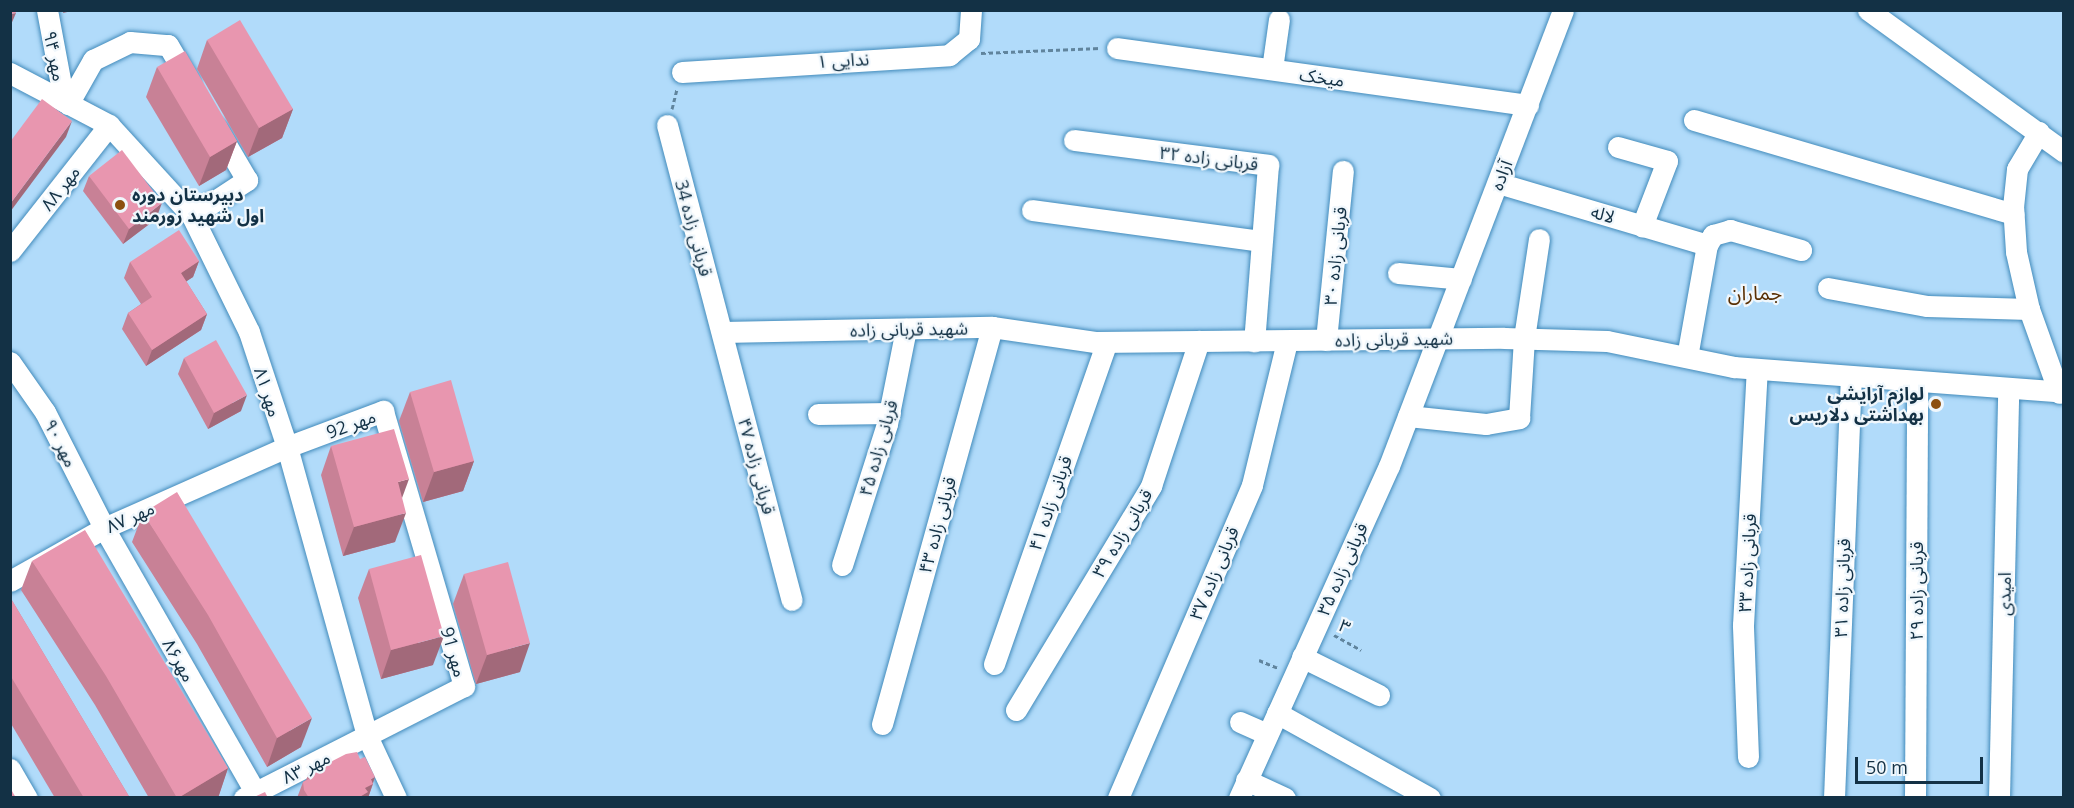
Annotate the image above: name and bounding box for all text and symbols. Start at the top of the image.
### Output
street label: مهر ۹۴ [40,29,70,83]
street label: ندایی ۱ [816,48,870,72]
street label: میخک [1298,63,1346,91]
street label: قربانی زاده ۳۲ [1159,141,1259,175]
street label: آزاده [1485,157,1517,193]
street label: مهر ۸۸ [36,161,84,215]
street label: قربانی زاده 34 [671,177,717,279]
place label: دبیرستان دوره اول شهید زورمند [132,184,264,226]
marker: دبیرستان دوره اول شهید زورمند [113,198,127,212]
street label: لاله [1589,200,1617,228]
street label: قربانی زاده ۳۰ [1319,206,1351,306]
district label: جماران [1728,280,1782,304]
street label: شهید قربانی زاده [850,317,968,341]
street label: شهید قربانی زاده [1335,327,1453,351]
street label: مهر ۸۱ [250,364,286,420]
place label: لوازم آرایشی بهداشتی دلاریس [1789,383,1924,426]
street label: قربانی زاده ۴۵ [854,397,902,499]
marker: لوازم آرایشی بهداشتی دلاریس [1929,397,1943,411]
street label: مهر 92 [323,405,379,443]
street label: مهر ۹۰ [40,415,82,471]
street label: قربانی زاده ۴۷ [734,415,780,517]
street label: قربانی زاده ۴۱ [1024,453,1076,553]
street label: قربانی زاده ۴۳ [914,474,960,576]
street label: قربانی زاده ۳۹ [1087,485,1157,581]
street label: مهر ۸۷ [102,497,158,537]
street label: قربانی زاده ۳۳ [1734,513,1760,613]
street label: قربانی زاده ۳۵ [1312,519,1372,619]
street label: قربانی زاده ۳۷ [1185,523,1243,623]
street label: قربانی زاده ۳۱ [1829,538,1855,638]
street label: قربانی زاده ۲۹ [1905,541,1927,641]
street label: امیدی [1993,572,2015,616]
street label: ۳ [1335,614,1355,638]
street label: مهر 91 [437,625,471,679]
street label: مهر۸۶ [158,635,200,685]
scale bar [1858,745,1986,783]
street label: مهر ۸۳ [278,746,334,788]
text: 50 m [1866,755,1908,779]

